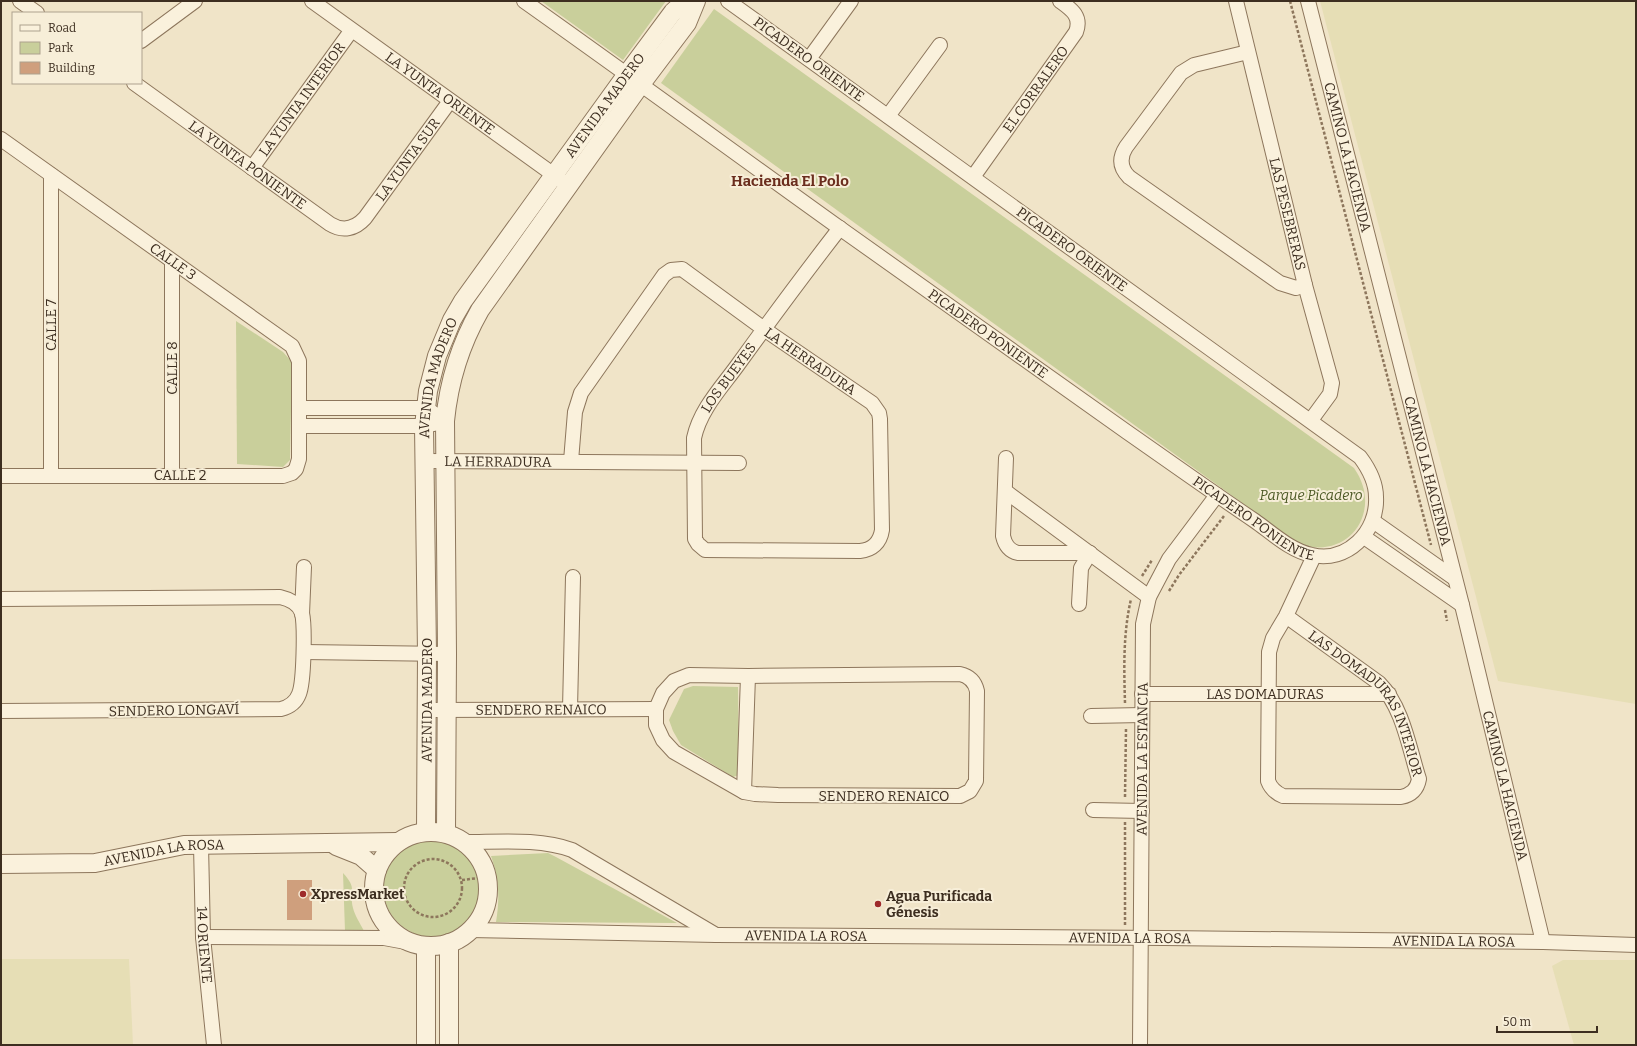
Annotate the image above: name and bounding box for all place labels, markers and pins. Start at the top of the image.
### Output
place label: XpressMarket [311,886,405,903]
place label: Agua Purificada Génesis [886,888,992,921]
marker: XpressMarket [298,889,308,899]
marker: Agua Purificada Génesis [873,899,883,909]

